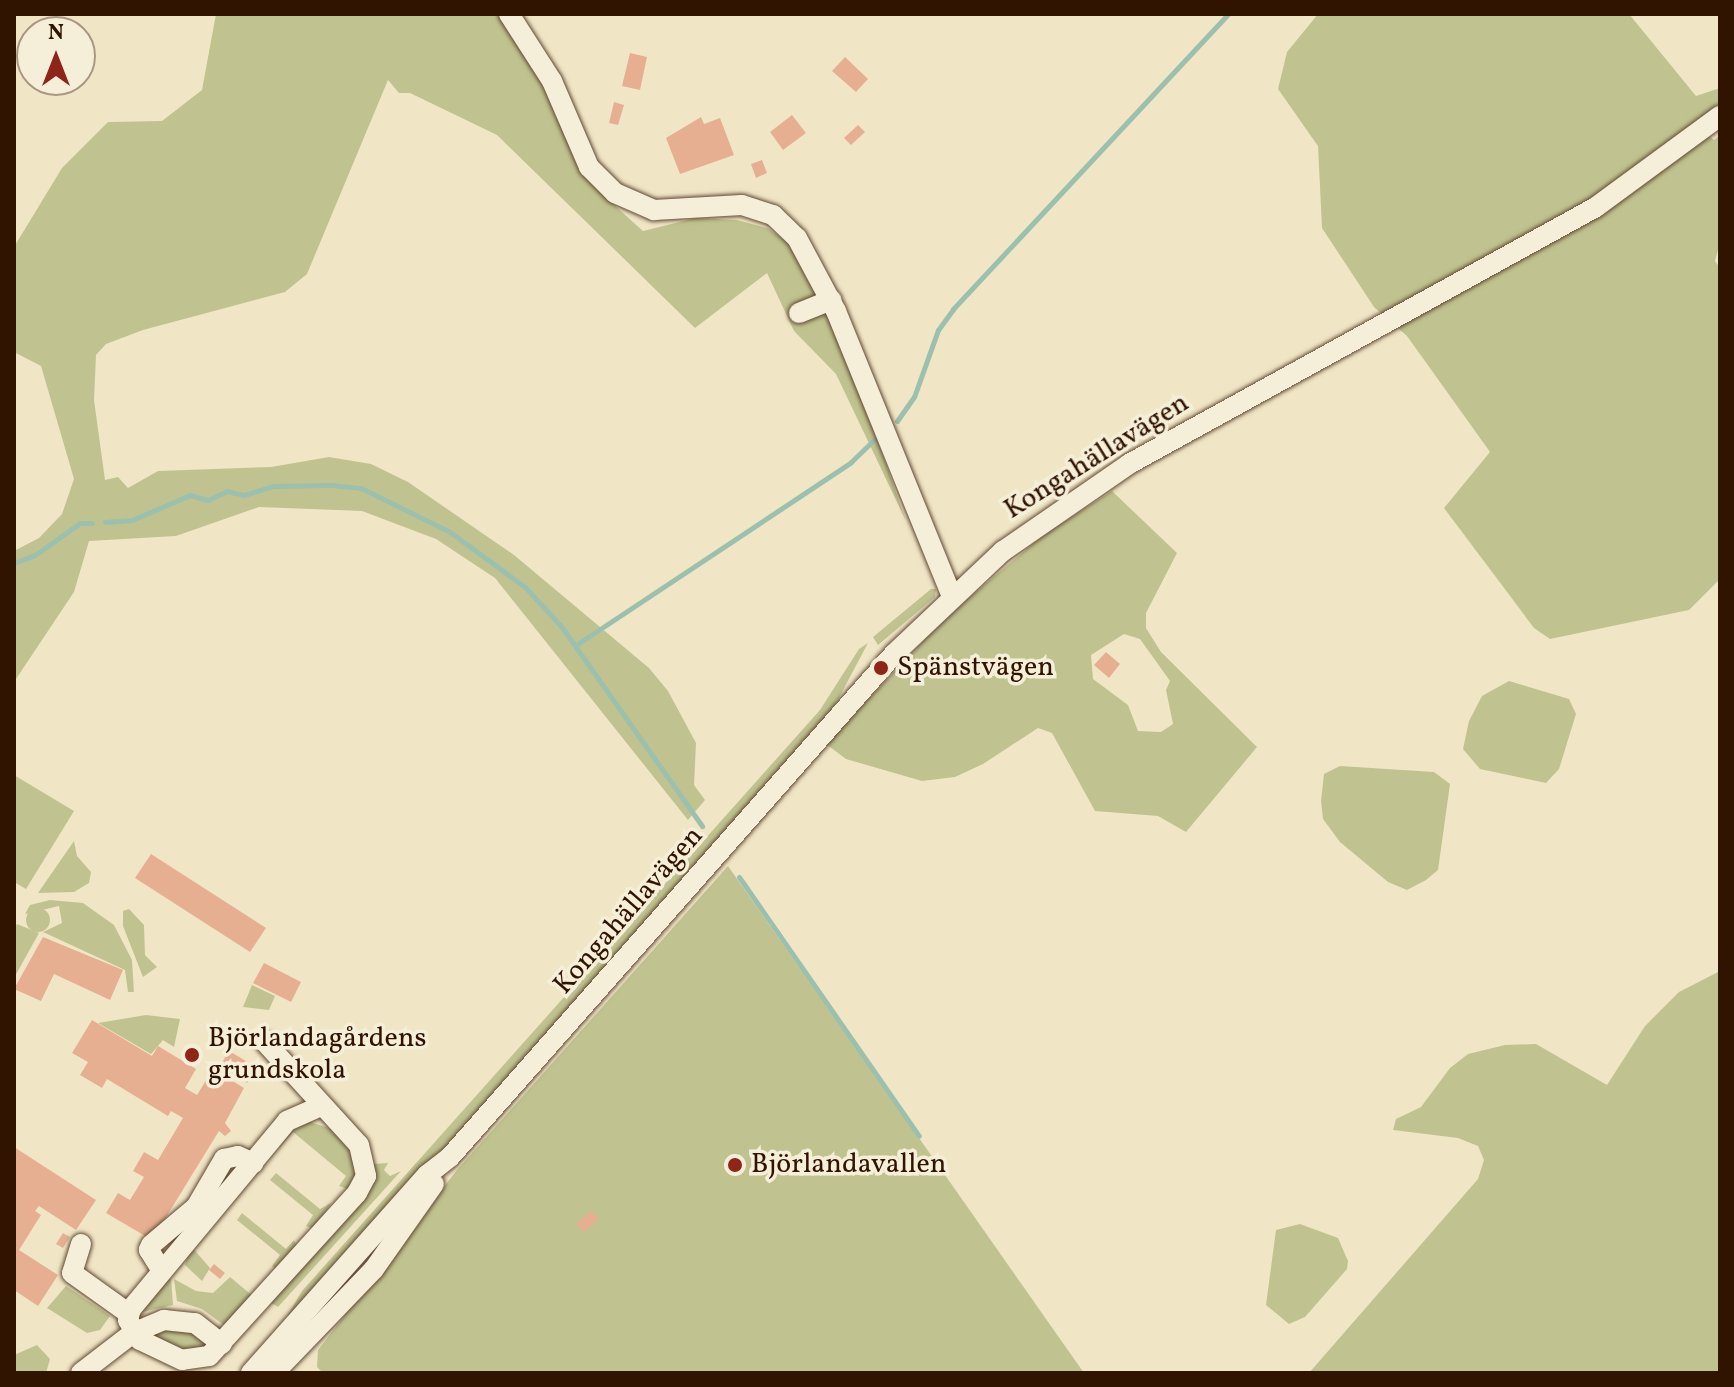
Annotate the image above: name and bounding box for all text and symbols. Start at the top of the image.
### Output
north arrow [16,16,96,96]
text: N [48,18,64,49]
street label: Kongahällavägen [999,387,1195,527]
place label: Spänstvägen [897,651,1054,685]
marker: Spänstvägen [872,659,890,677]
street label: Kongahällavägen [547,820,711,1002]
place label: Björlandagårdens grundskola [208,1022,427,1088]
marker: Björlandagårdens grundskola [183,1046,201,1064]
place label: Björlandavallen [751,1148,946,1182]
marker: Björlandavallen [726,1156,744,1174]

